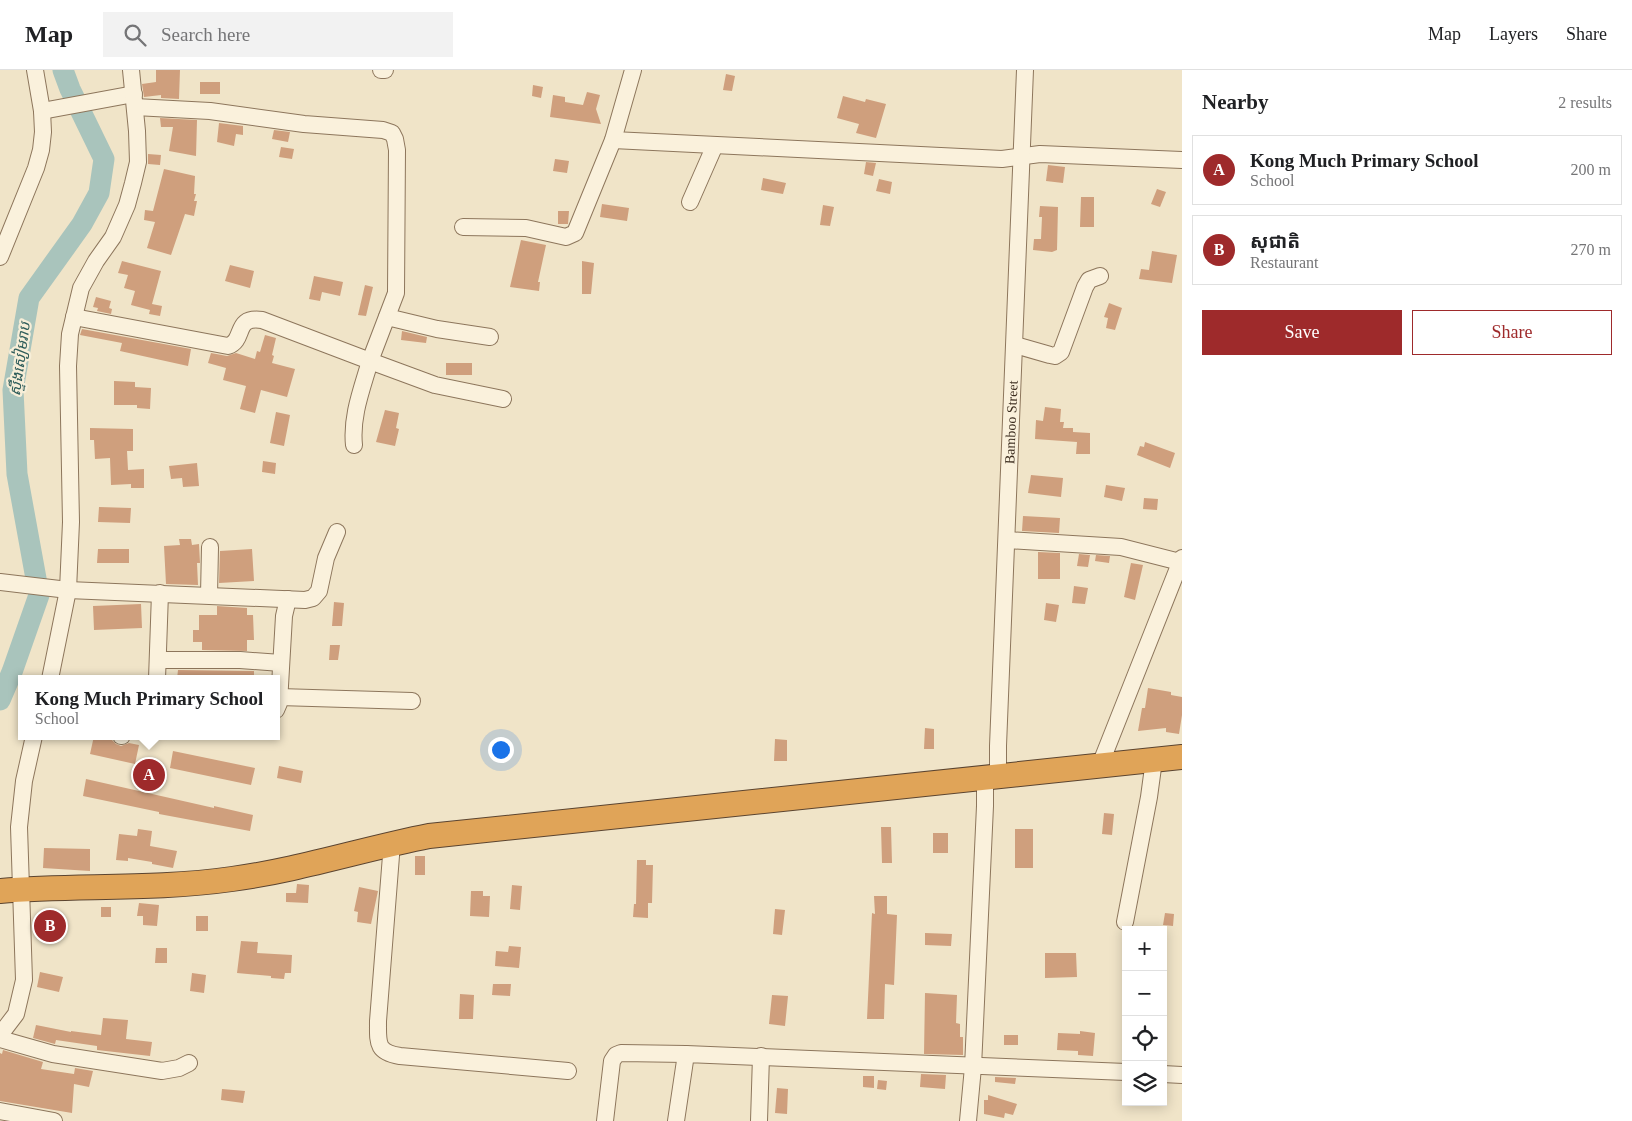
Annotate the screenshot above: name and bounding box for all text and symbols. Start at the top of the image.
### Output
search box [103,12,453,57]
text: Map [25,21,73,47]
icon: search [121,21,149,49]
text: Search here [161,24,250,45]
text: Map [1428,24,1461,44]
text: Layers [1489,24,1538,44]
text: Share [1566,24,1607,44]
text: Nearby [1202,90,1269,114]
text: 2 results [1558,94,1612,111]
text: Kong Much Primary School [1250,150,1479,171]
text: A [1213,161,1225,178]
text: 200 m [1571,161,1611,178]
text: School [1250,172,1294,189]
text: សុជាតិ [1250,231,1300,252]
text: B [1214,241,1224,258]
text: 270 m [1571,241,1611,258]
text: Restaurant [1250,254,1318,271]
button: Save [1202,310,1402,355]
button: Share [1412,310,1612,355]
water label: ស្ទឹងសៀមរាប [5,319,35,397]
street label: Bamboo Street [1002,380,1021,464]
popup [18,675,280,740]
text: Kong Much Primary School [35,688,263,709]
text: School [35,710,79,727]
your location [488,737,514,763]
pin: A [133,756,165,794]
pin: B [34,907,66,945]
map controls [1122,926,1167,1106]
button: + [1122,926,1167,971]
button: − [1122,971,1167,1016]
button: locate [1122,1016,1167,1061]
button: layers [1122,1061,1167,1106]

